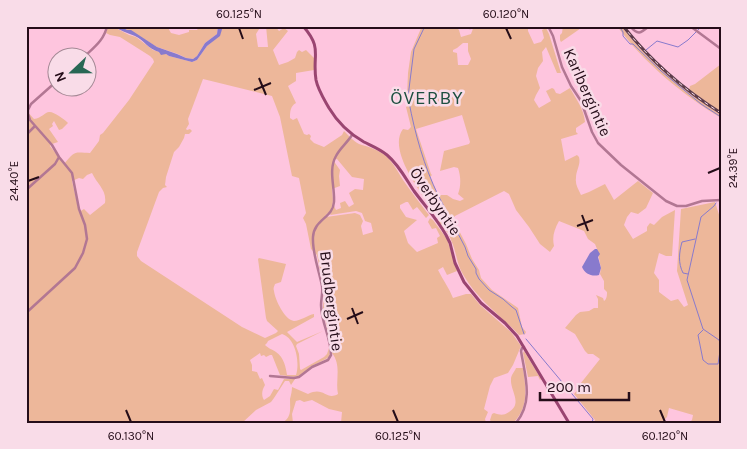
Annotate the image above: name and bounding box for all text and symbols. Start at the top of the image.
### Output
text: 60.125°N [216,7,262,21]
text: 60.120°N [483,7,529,21]
street label: Karlbergintie [560,45,615,139]
north arrow [48,48,98,98]
text: N [51,69,70,85]
district label: ÖVERBY [390,87,464,109]
text: 24.39°E [726,148,740,188]
text: 24.40°E [7,161,21,201]
street label: Överbyntie [406,164,465,239]
street label: Brudbergintie [316,250,347,352]
scale bar [540,369,628,401]
text: 200 m [547,378,591,396]
text: 60.130°N [108,429,154,443]
text: 60.125°N [375,429,421,443]
text: 60.120°N [642,429,688,443]

